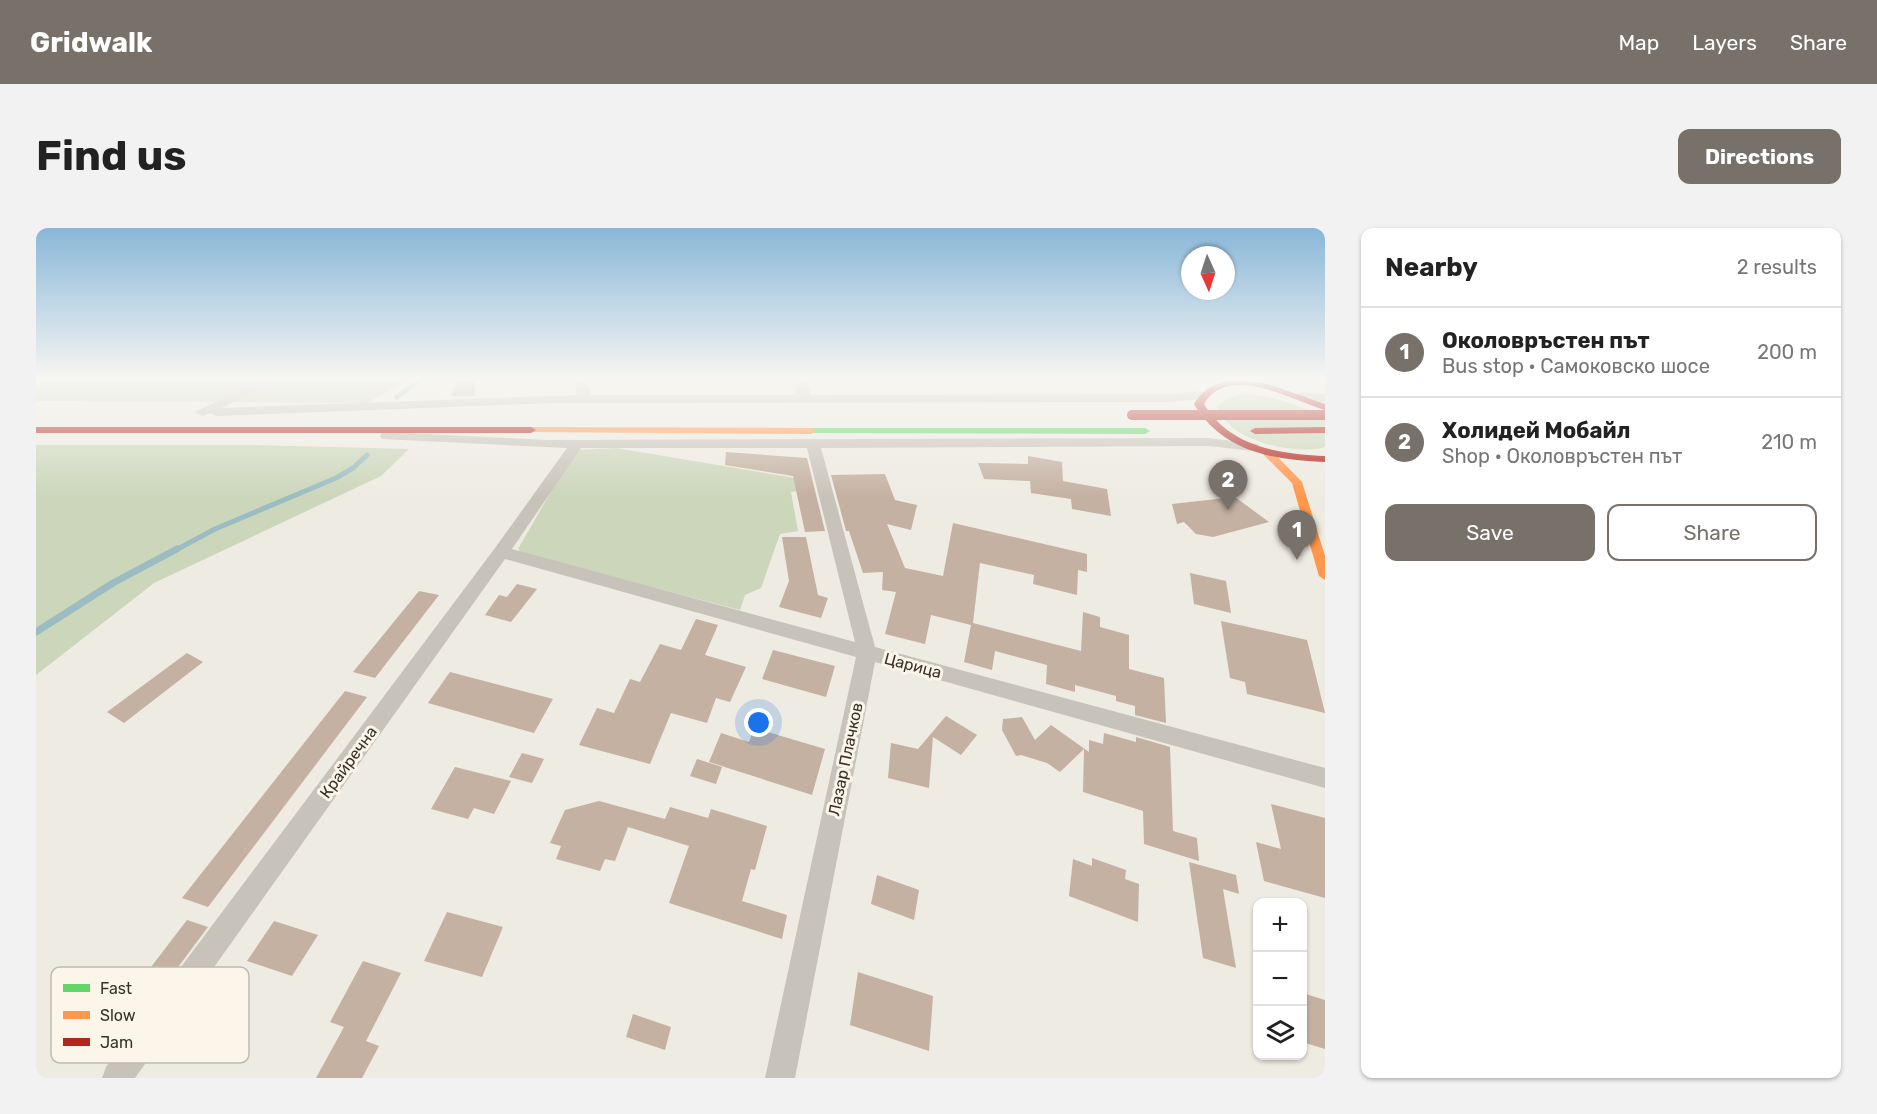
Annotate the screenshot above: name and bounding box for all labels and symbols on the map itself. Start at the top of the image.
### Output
north arrow [1181,246,1235,300]
pin: 2 [1208,460,1248,510]
pin: 1 [1278,510,1316,560]
street label: Царица [882,649,944,682]
street label: Лазар Плачков [824,701,867,817]
your location [744,708,773,737]
street label: Крайречна [316,723,381,802]
legend [51,967,249,1063]
text: Fast [100,979,132,998]
text: Slow [100,1006,136,1025]
text: Jam [100,1033,133,1052]

